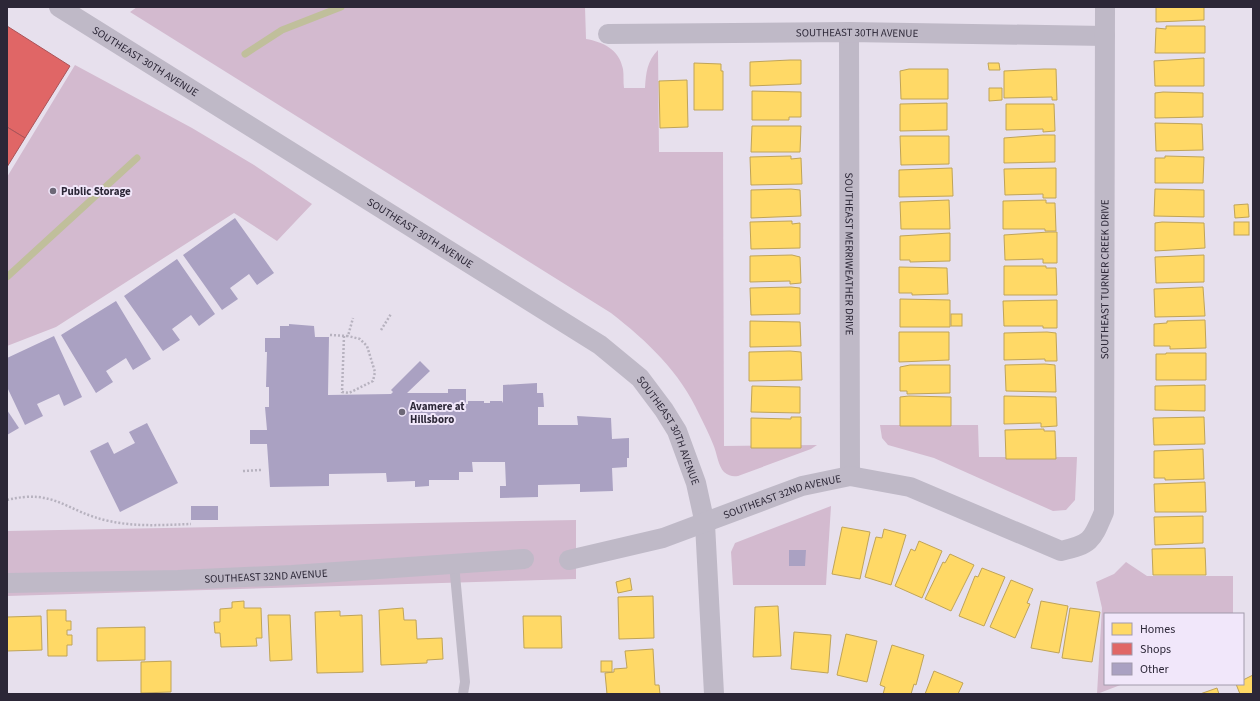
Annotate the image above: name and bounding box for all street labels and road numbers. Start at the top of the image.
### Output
street label: SOUTHEAST 30TH AVENUE [89,23,201,100]
street label: SOUTHEAST 30TH AVENUE [796,25,919,41]
street label: SOUTHEAST MERRIWEATHER DRIVE [841,173,857,336]
street label: SOUTHEAST 30TH AVENUE [364,194,476,272]
street label: SOUTHEAST TURNER CREEK DRIVE [1097,199,1113,359]
street label: SOUTHEAST 30TH AVENUE [633,373,703,487]
street label: SOUTHEAST 32ND AVENUE [721,471,843,523]
street label: SOUTHEAST 32ND AVENUE [204,566,328,587]

